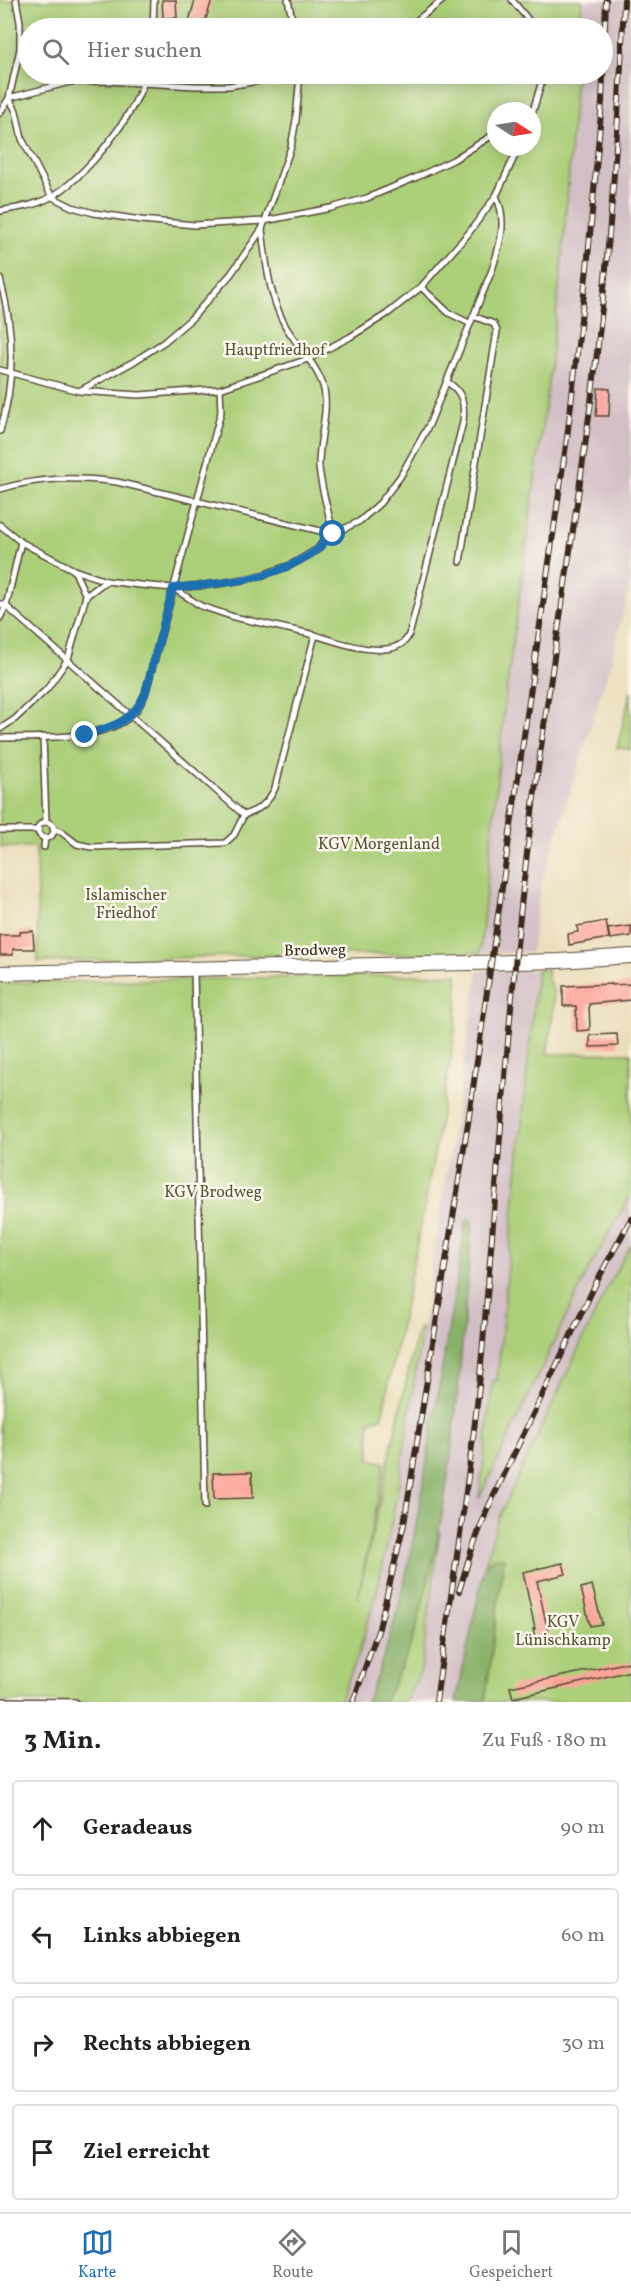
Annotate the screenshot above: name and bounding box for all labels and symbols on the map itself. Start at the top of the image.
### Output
north arrow [487,102,541,156]
park label: Hauptfriedhof [225,340,327,362]
route start [319,520,345,546]
route end [71,721,97,747]
park label: KGV Morgenland [318,834,440,856]
park label: Islamischer Friedhof [85,885,167,925]
street label: Brodweg [284,939,346,963]
park label: KGV Brodweg [164,1182,262,1204]
park label: KGV Lünischkamp [515,1612,611,1652]

